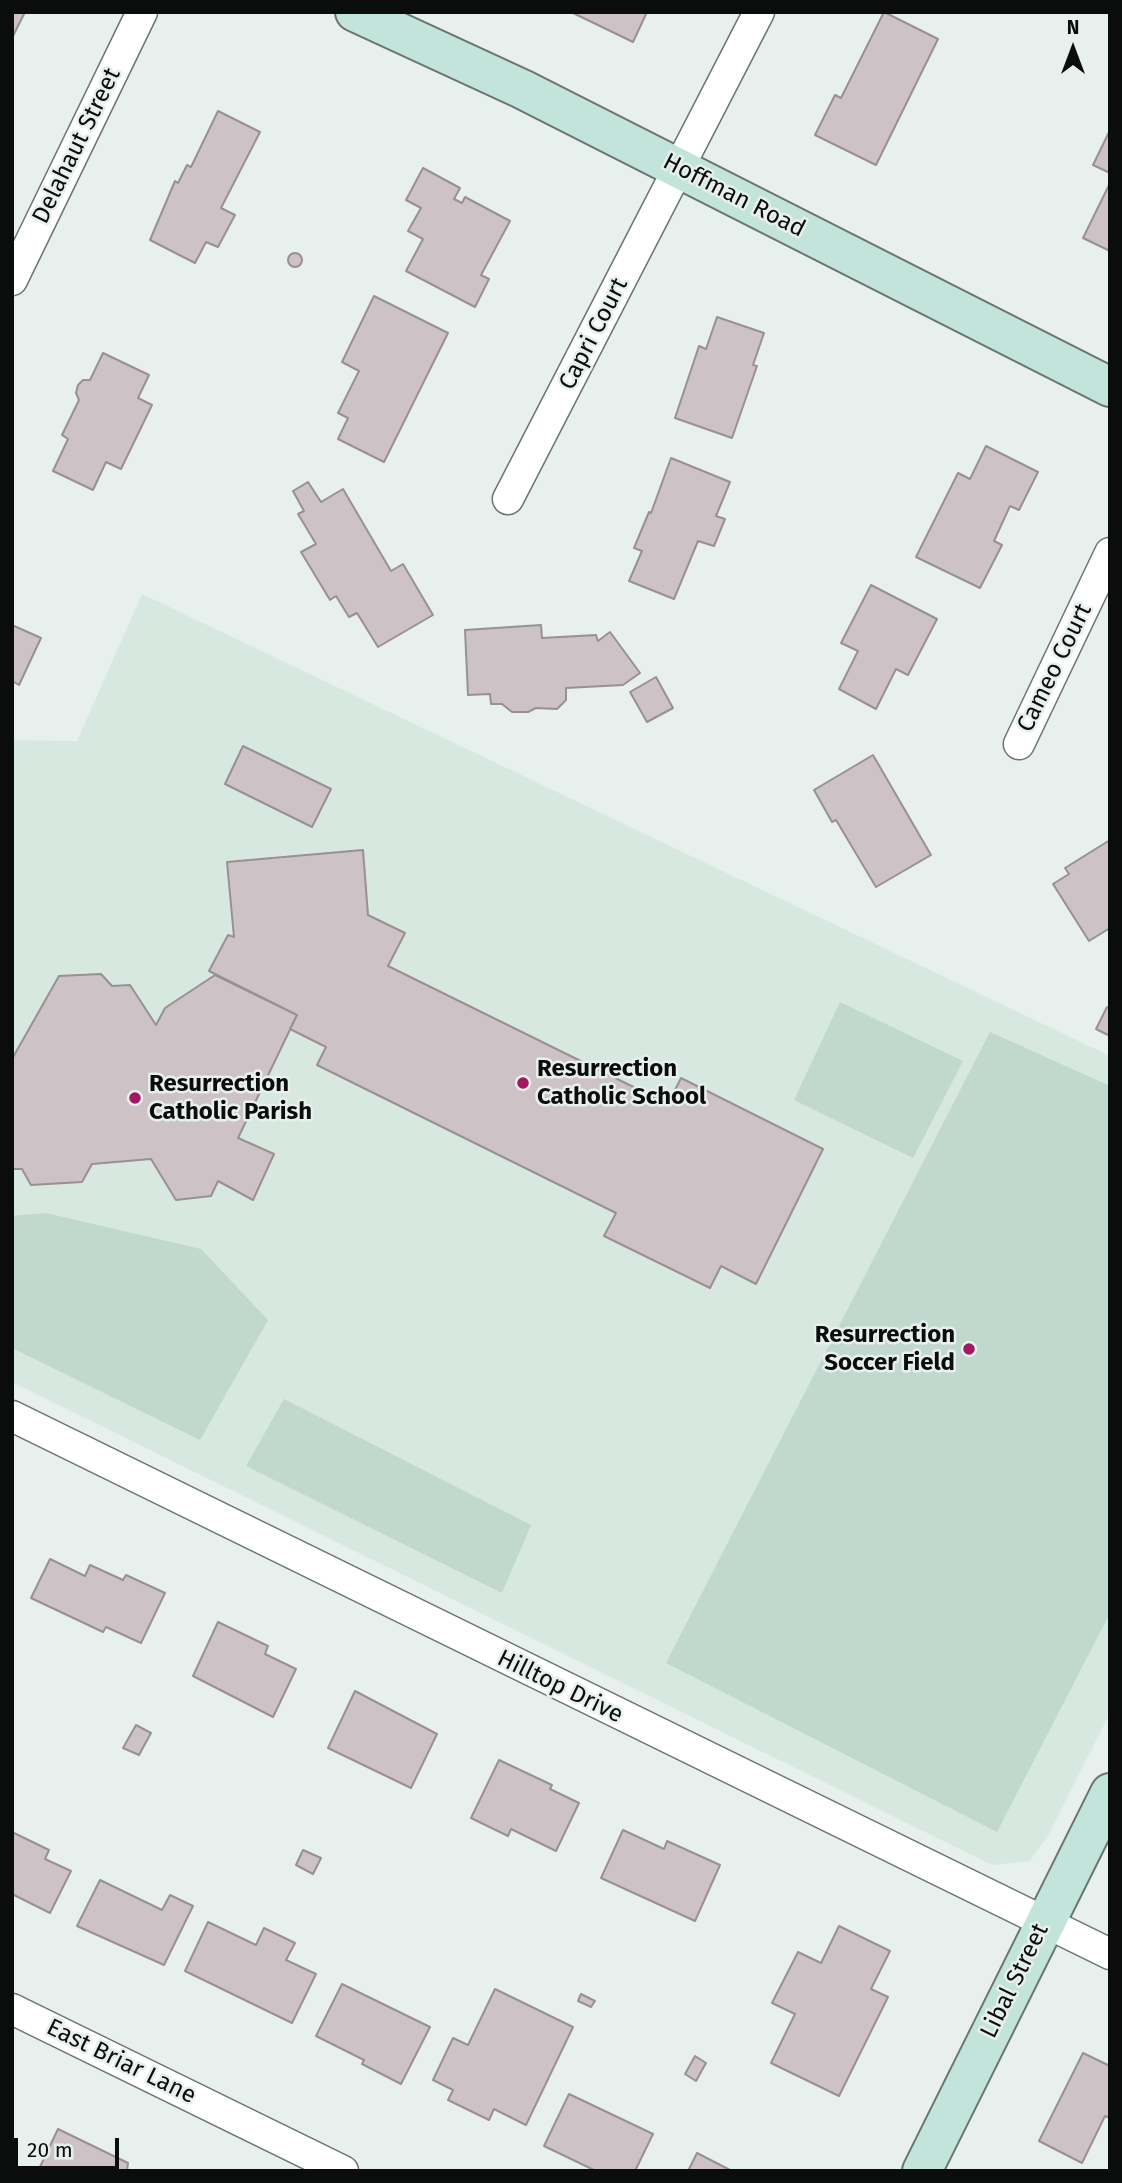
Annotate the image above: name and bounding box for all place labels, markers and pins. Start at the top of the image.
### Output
place label: Resurrection Catholic School [537,1055,706,1111]
place label: Resurrection Catholic Parish [149,1070,312,1126]
marker: Resurrection Catholic School [515,1075,531,1091]
marker: Resurrection Catholic Parish [127,1090,143,1106]
place label: Resurrection Soccer Field [815,1321,955,1377]
marker: Resurrection Soccer Field [961,1341,977,1357]

